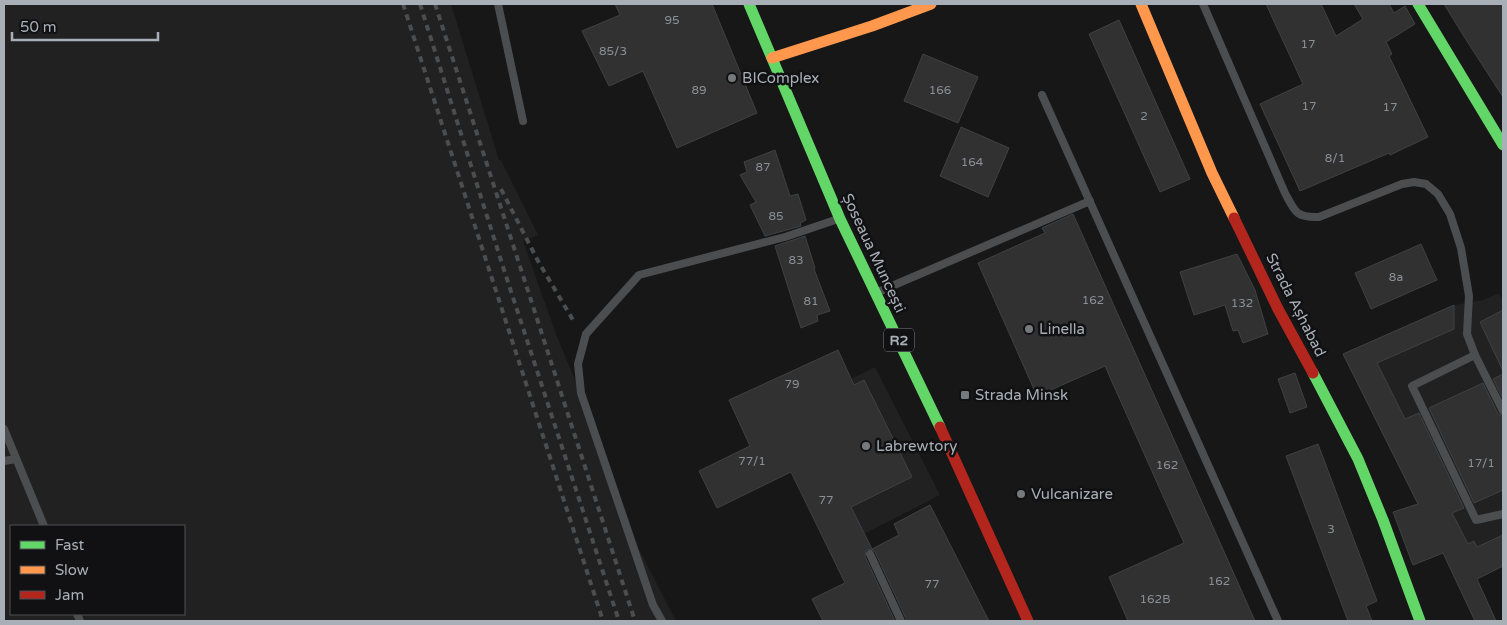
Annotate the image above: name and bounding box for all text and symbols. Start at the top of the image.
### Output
scale bar [12,10,159,42]
house number: 95 [664,13,680,27]
text: 50 m [20,18,57,36]
house number: 17 [1300,37,1316,51]
house number: 85/3 [599,44,627,58]
place label: BIComplex [742,69,819,87]
marker: BIComplex [726,72,738,84]
house number: 89 [691,83,707,97]
house number: 166 [929,83,951,97]
house number: 17 [1301,99,1317,113]
house number: 17 [1382,100,1398,114]
house number: 2 [1140,109,1148,123]
house number: 8/1 [1325,151,1345,165]
house number: 164 [961,155,984,169]
house number: 87 [755,160,771,174]
street label: Șoseaua Muncești [838,191,910,315]
house number: 85 [768,209,784,223]
street label: Strada Așhabad [1262,250,1330,360]
house number: 83 [788,253,804,267]
house number: 8a [1389,270,1403,284]
house number: 162 [1082,293,1104,307]
house number: 81 [803,294,819,308]
house number: 132 [1231,296,1253,310]
place label: Linella [1039,320,1085,338]
marker: Linella [1023,323,1035,335]
road number: R2 [884,328,914,352]
house number: 79 [784,377,800,391]
place label: Strada Minsk [975,386,1068,404]
marker: Strada Minsk [959,389,971,401]
place label: Labrewtory [876,437,957,455]
marker: Labrewtory [860,440,872,452]
house number: 77/1 [738,454,766,468]
house number: 17/1 [1467,456,1495,470]
house number: 162 [1156,458,1178,472]
place label: Vulcanizare [1031,485,1113,503]
marker: Vulcanizare [1015,488,1027,500]
house number: 77 [818,493,834,507]
house number: 3 [1327,522,1335,536]
legend [10,525,185,615]
text: Fast [55,536,85,554]
text: Slow [55,561,89,579]
house number: 162 [1208,574,1230,588]
house number: 77 [924,577,940,591]
text: Jam [55,586,84,604]
house number: 162B [1140,592,1170,606]

